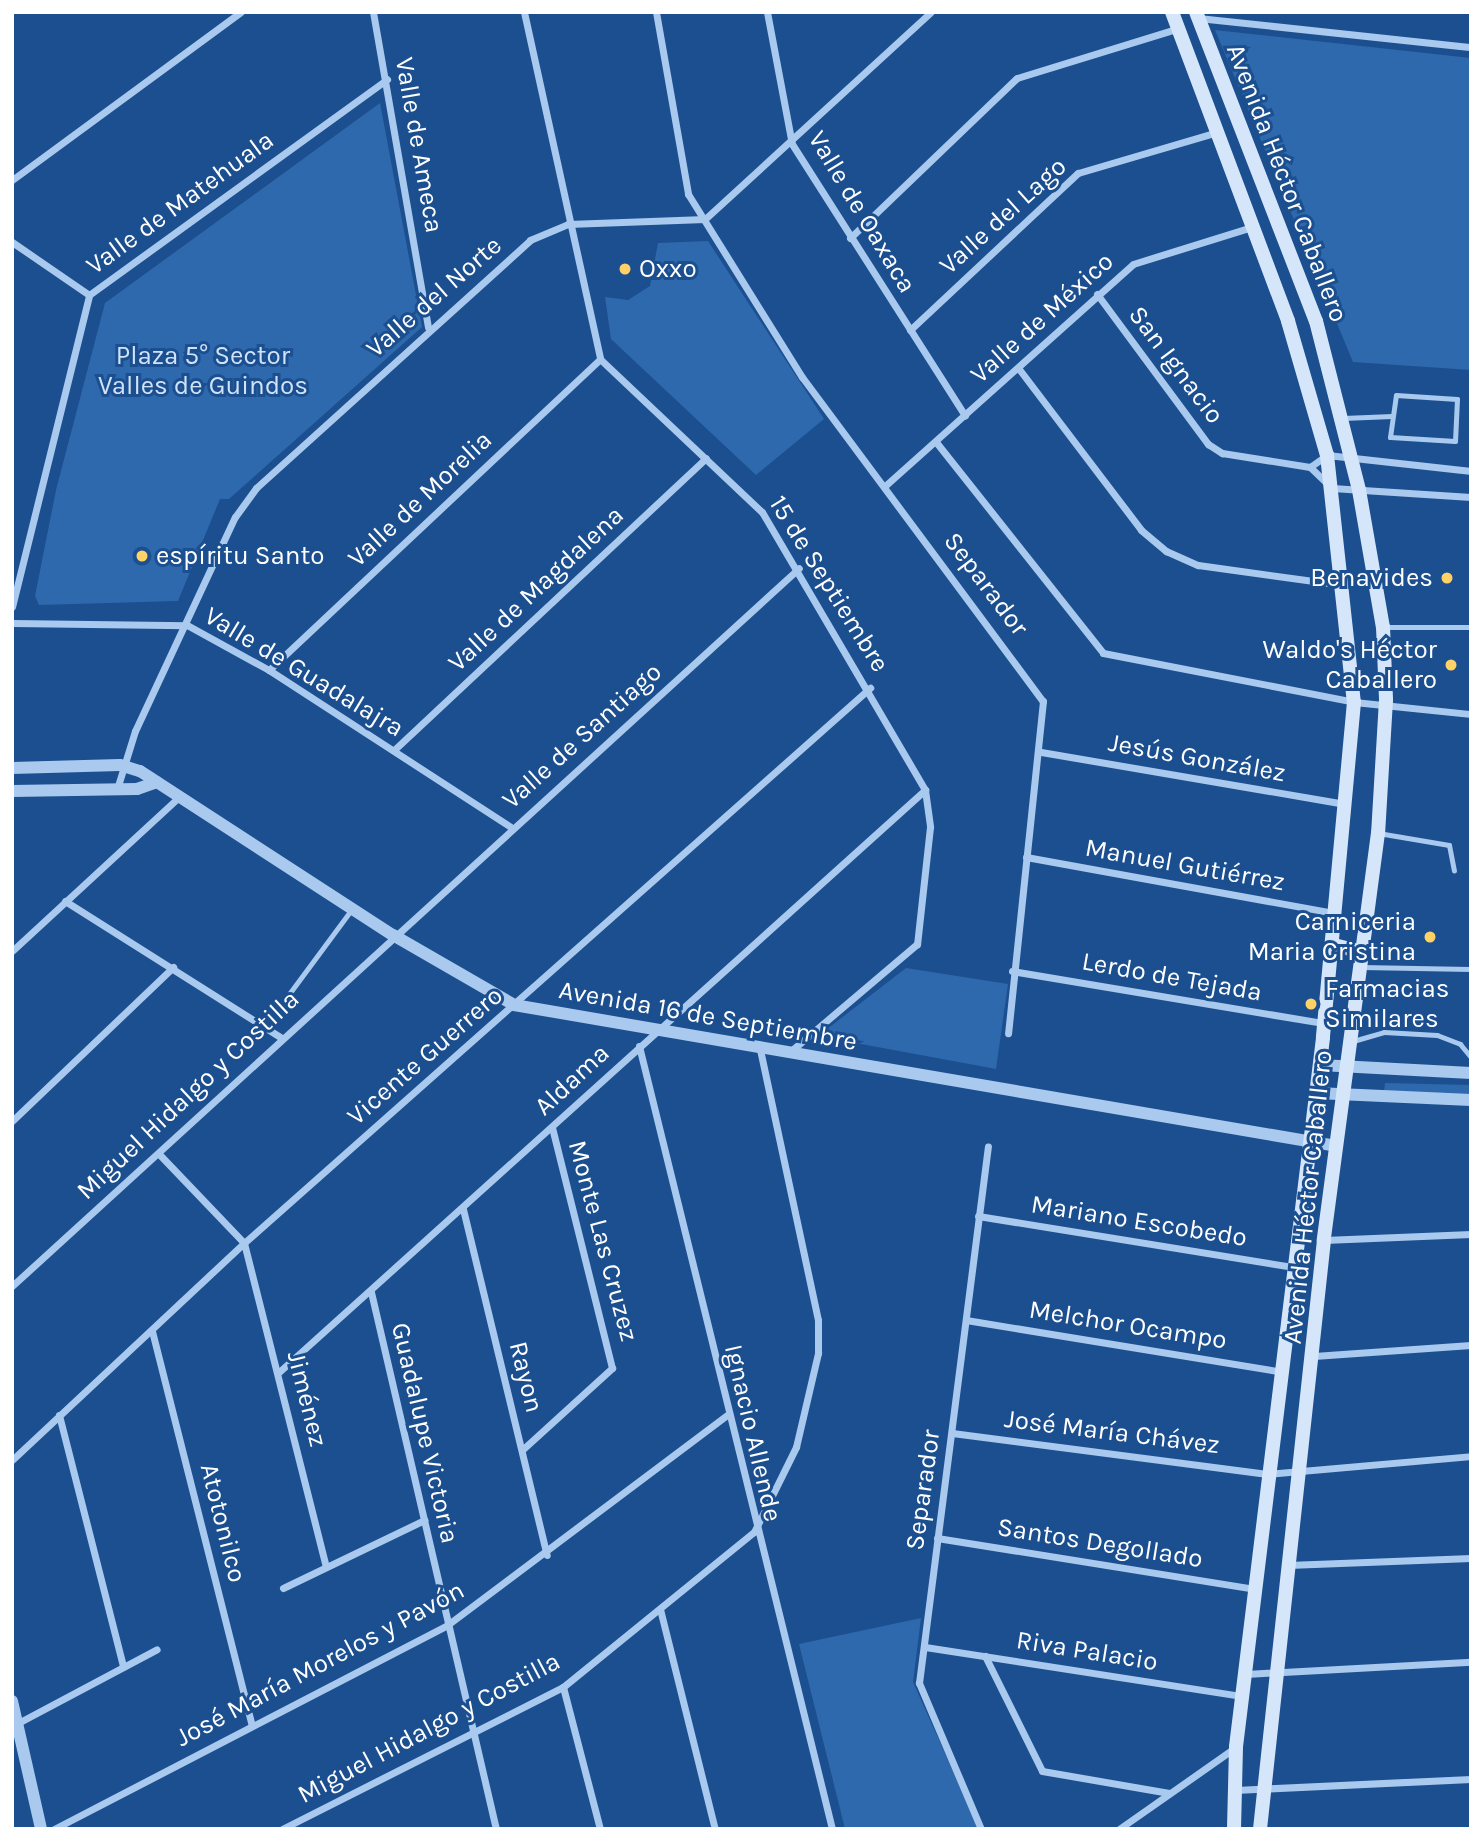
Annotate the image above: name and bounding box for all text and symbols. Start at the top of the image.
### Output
street label: Avenida Héctor Caballero [1220,40,1354,326]
street label: Valle de Ameca [388,55,450,235]
street label: Valle de Matehuala [80,125,280,281]
street label: Valle de Oaxaca [801,125,923,299]
street label: Valle del Lago [933,151,1073,281]
street label: Valle del Norte [360,230,508,364]
street label: Valle de México [964,246,1120,390]
place label: Oxxo [639,253,697,285]
marker: Oxxo [617,261,633,277]
street label: San Ignacio [1122,300,1230,430]
park label: Plaza 5° Sector Valles de Guindos [98,340,308,402]
street label: Valle de Morelia [342,424,498,574]
street label: 15 de Septiembre [762,490,896,678]
street label: Valle de Magdalena [442,500,630,678]
street label: Separador [937,526,1035,642]
place label: espíritu Santo [156,540,325,572]
marker: espíritu Santo [134,548,150,564]
place label: Benavides [1310,562,1433,594]
marker: Benavides [1439,570,1455,586]
street label: Valle de Guadalajra [199,600,409,744]
place label: Waldo's Héctor Caballero [1262,634,1437,696]
street label: Valle de Santiago [496,656,668,816]
marker: Waldo's Héctor Caballero [1443,657,1459,673]
street label: Jesús González [1106,727,1288,789]
street label: Manuel Gutiérrez [1083,832,1287,898]
place label: Carniceria Maria Cristina [1248,906,1416,968]
marker: Carniceria Maria Cristina [1422,929,1438,945]
street label: Lerdo de Tejada [1080,946,1264,1008]
place label: Farmacias Similares [1325,973,1449,1034]
street label: Avenida 16 de Septiembre [556,974,860,1058]
street label: Vicente Guerrero [341,980,509,1132]
street label: Miguel Hidalgo y Costilla [70,984,306,1206]
marker: Farmacias Similares [1303,996,1319,1012]
street label: Aldama [528,1038,616,1122]
street label: Avenida Héctor Caballero [1277,1049,1339,1345]
street label: Monte Las Cruzez [561,1137,645,1345]
street label: Mariano Escobedo [1029,1189,1249,1253]
street label: Melchor Ocampo [1027,1294,1229,1356]
street label: Guadalupe Victoria [384,1320,466,1546]
street label: Rayon [502,1338,550,1416]
street label: Ignacio Allende [717,1341,789,1525]
street label: Jiménez [280,1348,334,1450]
street label: José María Chávez [1003,1403,1221,1461]
street label: Separador [899,1428,947,1552]
street label: Atotonilco [193,1460,253,1586]
street label: Santos Degollado [995,1511,1205,1575]
street label: José María Morelos y Pavón [170,1575,470,1753]
street label: Riva Palacio [1014,1624,1160,1678]
street label: Miguel Hidalgo y Costilla [292,1646,566,1810]

